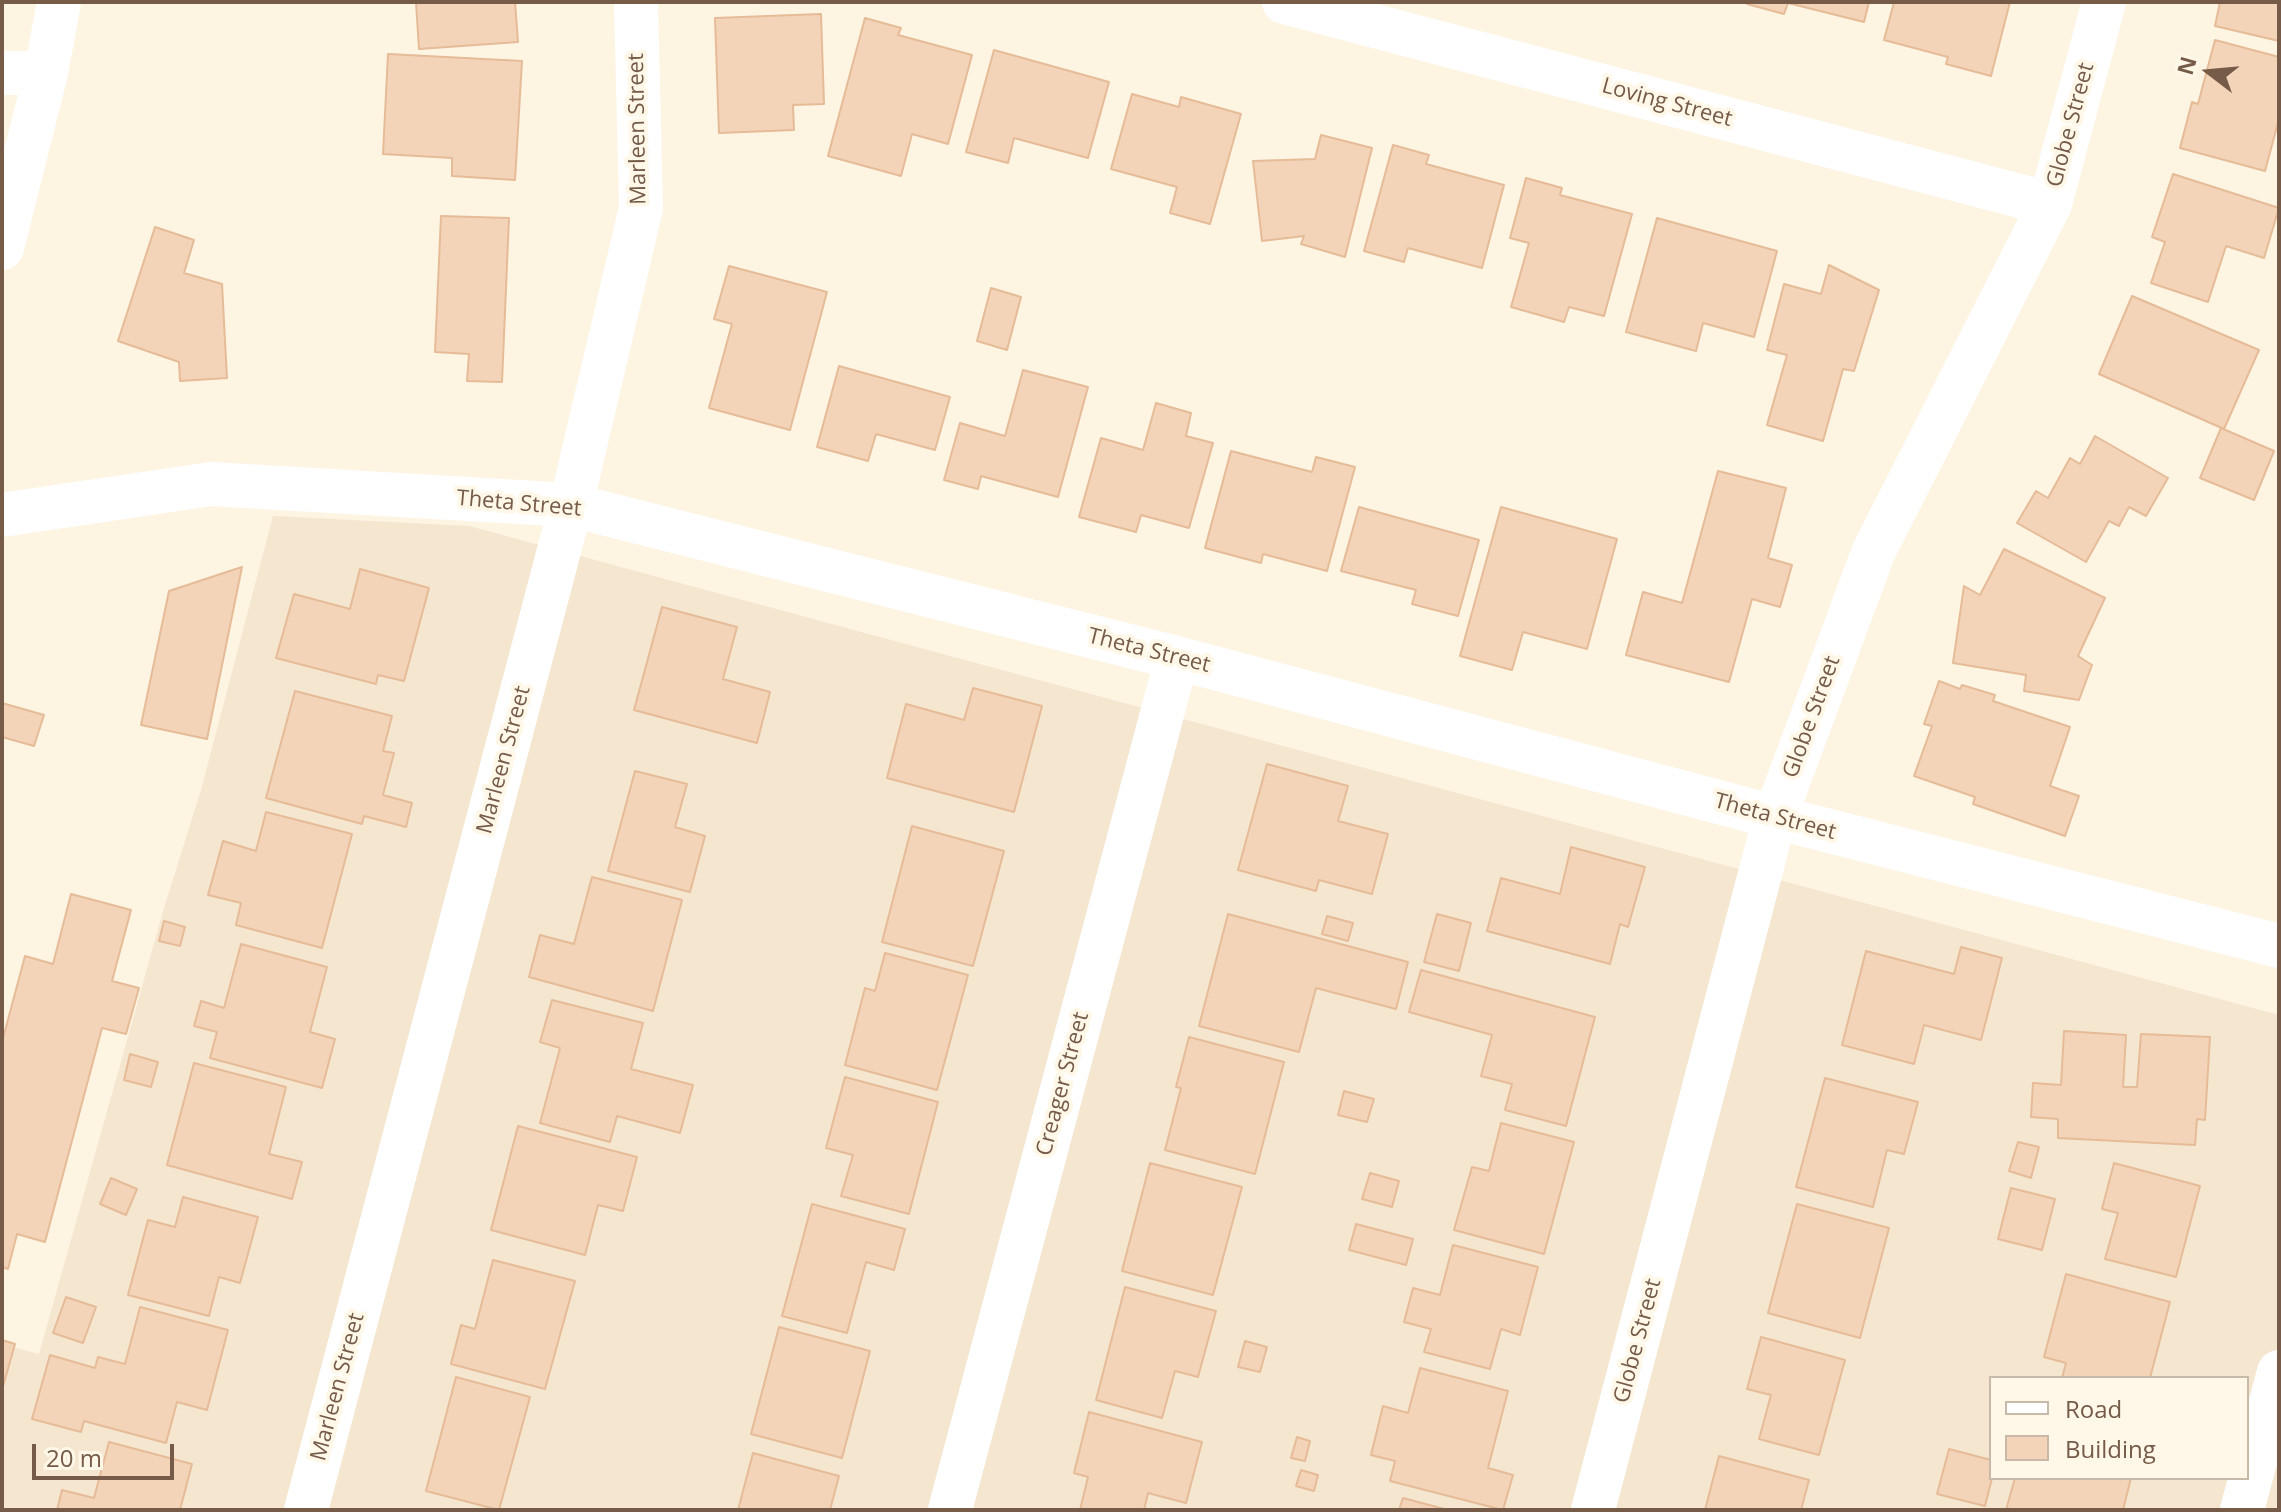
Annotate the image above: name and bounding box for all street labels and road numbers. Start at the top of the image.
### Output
street label: Marleen Street [623,53,653,205]
street label: Globe Street [2042,60,2100,190]
street label: Loving Street [1599,73,1735,133]
street label: Theta Street [455,485,583,523]
street label: Theta Street [1085,623,1213,679]
street label: Globe Street [1778,652,1846,782]
street label: Marleen Street [472,683,536,837]
street label: Theta Street [1711,788,1839,846]
street label: Creager Street [1031,1009,1095,1159]
street label: Globe Street [1609,1276,1667,1406]
street label: Marleen Street [306,1310,370,1464]

